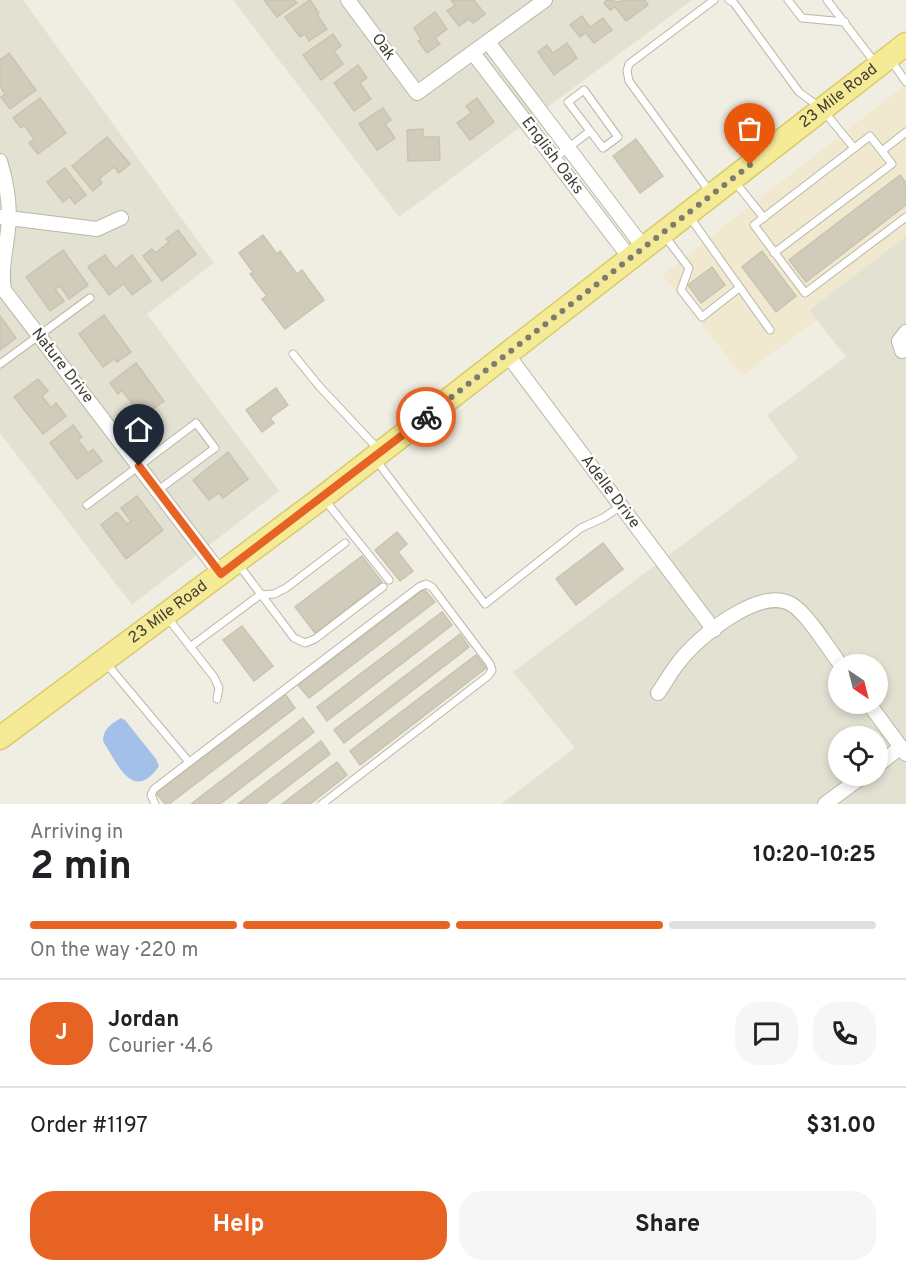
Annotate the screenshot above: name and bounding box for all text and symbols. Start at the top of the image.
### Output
street label: Oak [367,30,399,64]
street label: 23 Mile Road [795,60,882,133]
pin [724,103,775,165]
icon: bag [733,112,766,145]
street label: English Oaks [516,113,588,199]
street label: Nature Drive [26,324,98,408]
courier [396,387,456,447]
icon: bike [410,401,443,434]
pin [113,404,164,466]
icon: home [122,413,155,446]
street label: Adelle Drive [576,451,644,533]
street label: 23 Mile Road [125,576,212,648]
north arrow [828,654,888,714]
map controls [828,654,888,786]
button: locate [828,726,888,786]
text: Arriving in [30,820,123,846]
text: 10:20–10:25 [753,842,876,869]
text: 2 min [30,844,132,893]
text: On the way · 220 m [30,938,198,964]
button: chat [735,1002,798,1065]
button: phone [813,1002,876,1065]
text: Jordan [108,1007,179,1034]
text: J [55,1020,68,1047]
text: Courier · 4.6 [108,1034,213,1060]
text: Order #1197 [30,1113,148,1140]
text: $31.00 [806,1113,876,1140]
button: Help [30,1191,447,1260]
button: Share [459,1191,876,1260]

